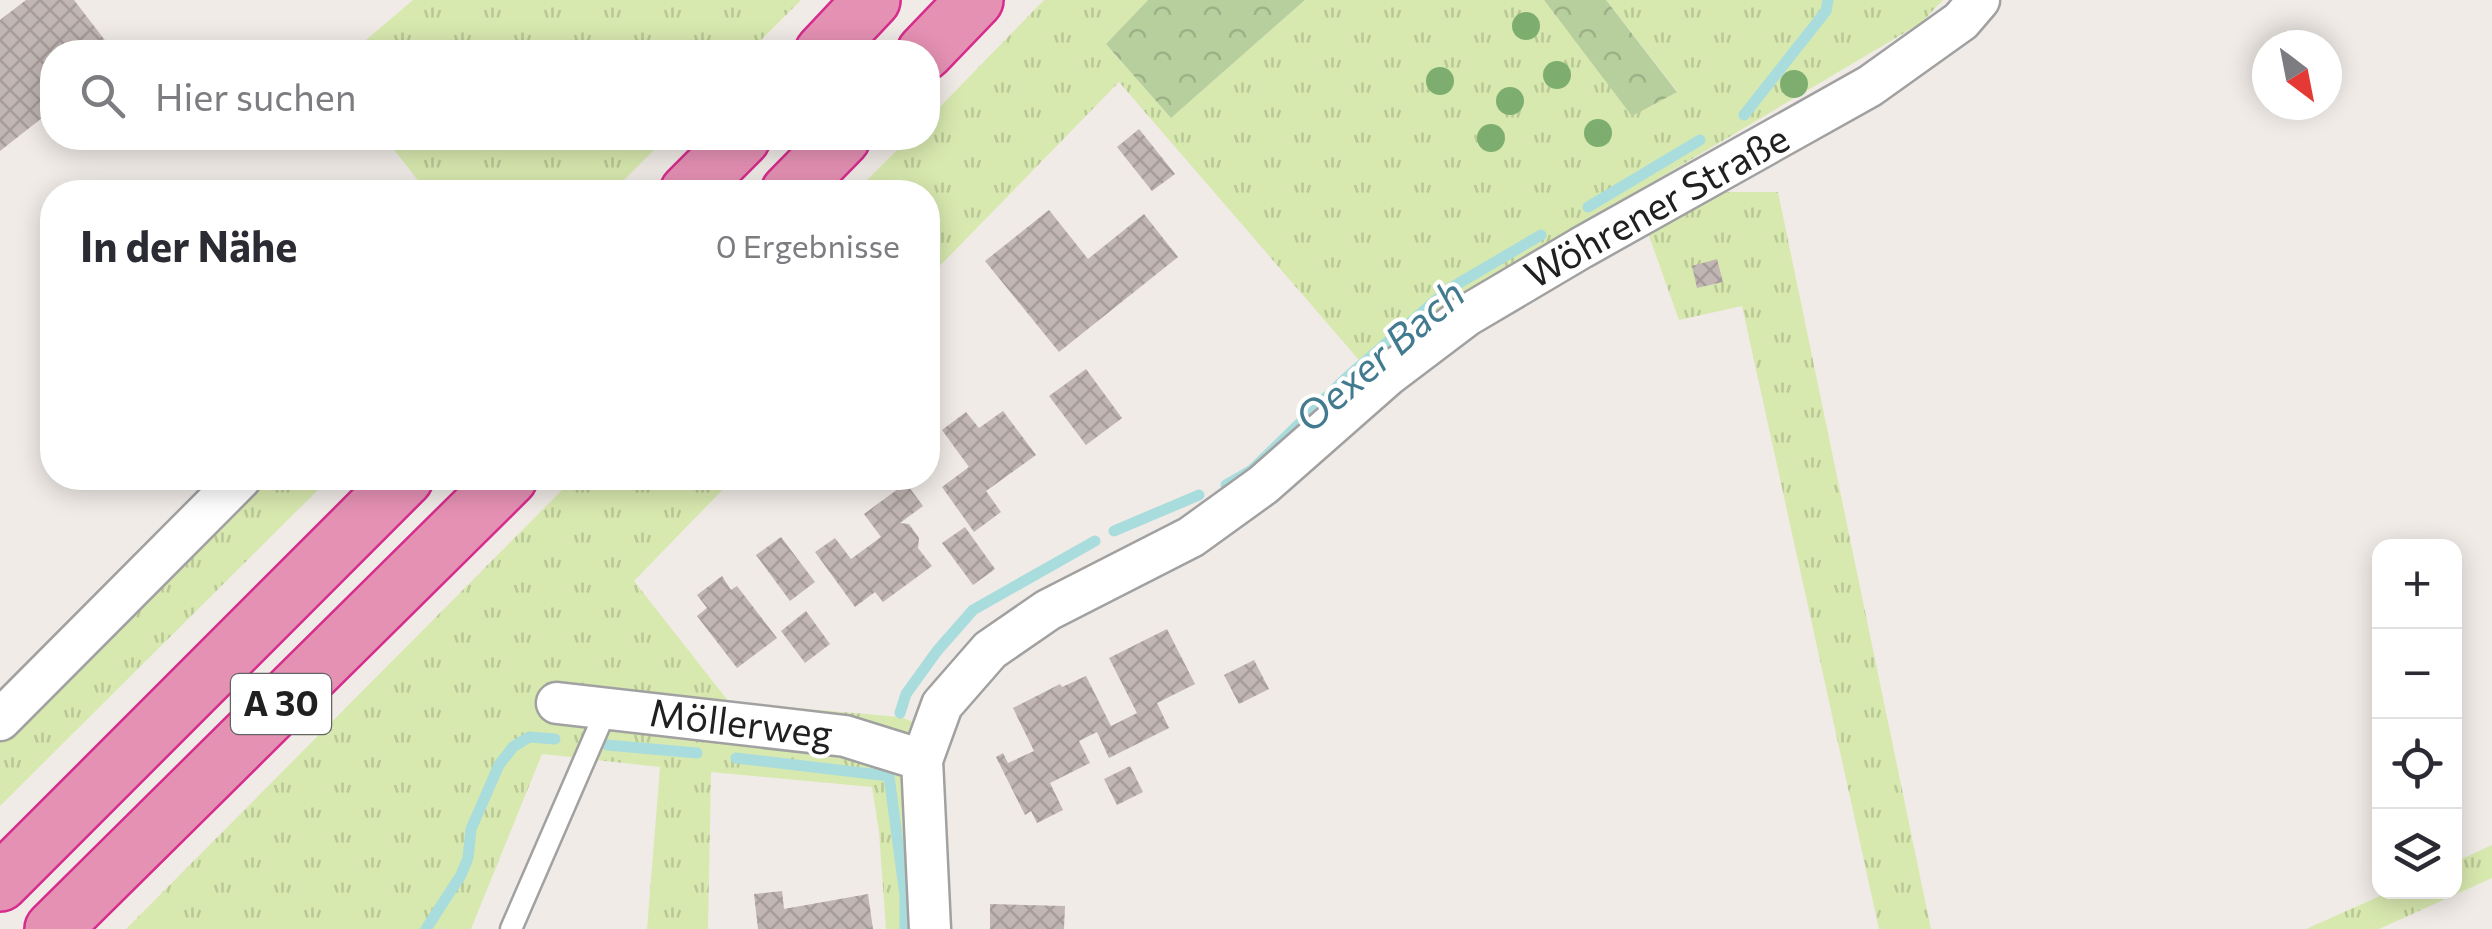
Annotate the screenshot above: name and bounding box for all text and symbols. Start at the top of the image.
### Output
north arrow [2252,30,2342,120]
search box [40,40,940,150]
icon: search [75,68,130,123]
text: Hier suchen [155,72,357,119]
street label: Wöhrener Straße [1516,113,1796,297]
text: In der Nähe [80,219,297,271]
text: 0 Ergebnisse [716,225,900,265]
water label: Oexer Bach [1284,267,1473,441]
map controls [2372,539,2462,899]
button: + [2372,539,2462,629]
button: − [2372,629,2462,719]
road number: A 30 [231,674,331,734]
street label: Möllerweg [647,687,835,756]
button: locate [2372,719,2462,809]
button: layers [2372,809,2462,899]

